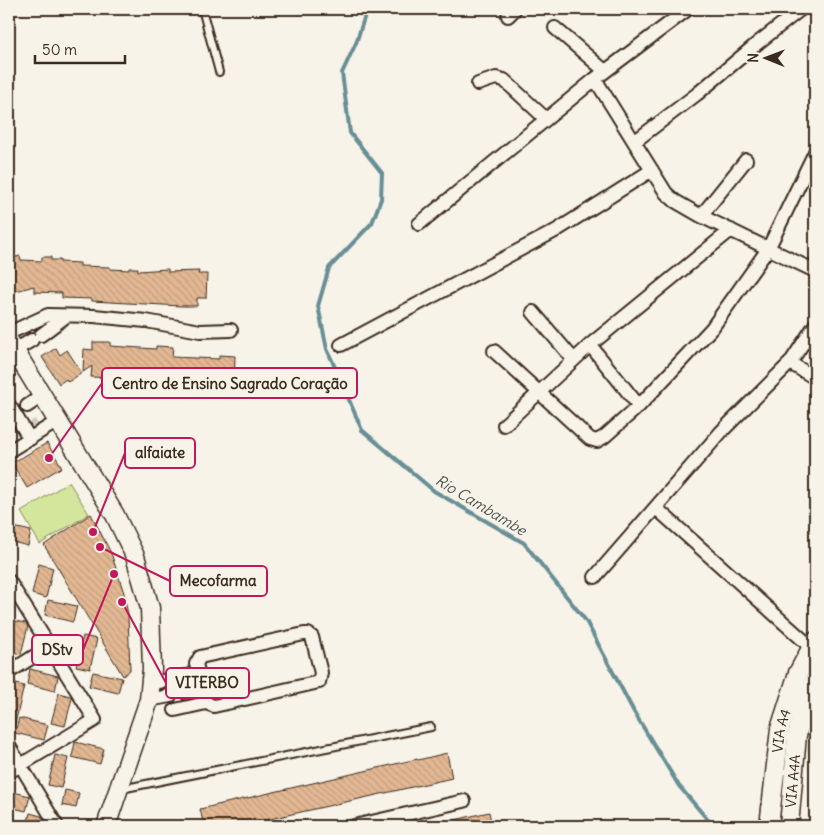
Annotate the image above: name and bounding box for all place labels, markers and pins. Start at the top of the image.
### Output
callout: Centro de Ensino Sagrado Coração [102,368,357,398]
callout: alfaiate [125,438,195,468]
callout: Mecofarma [170,566,267,596]
callout: DStv [32,635,83,665]
callout: VITERBO [166,668,249,698]

